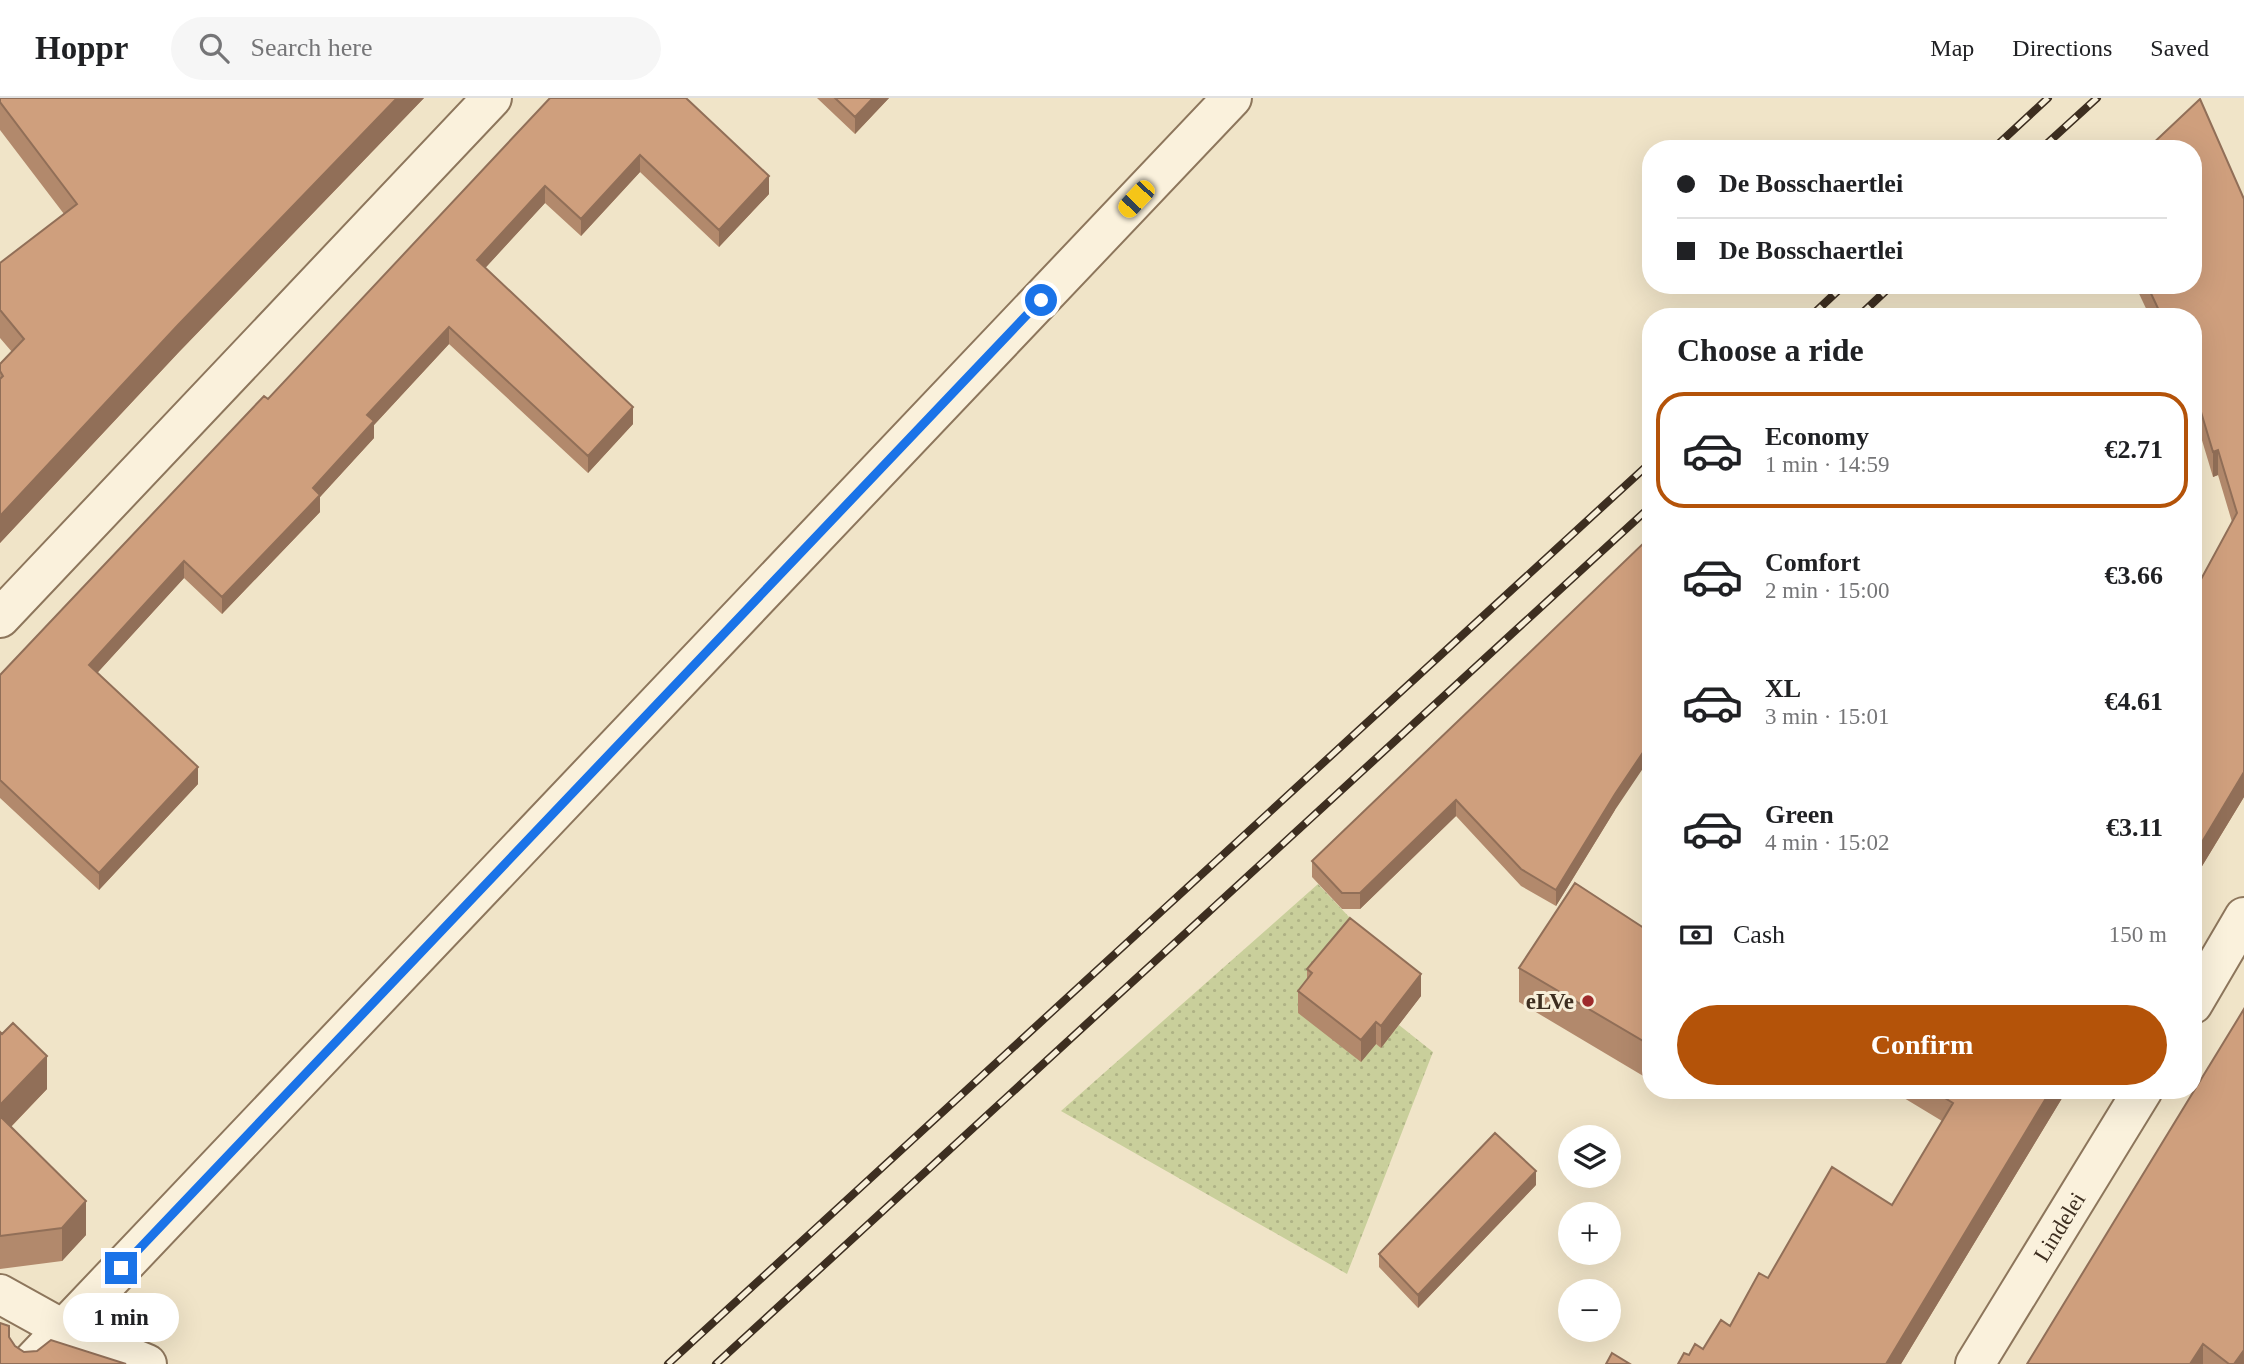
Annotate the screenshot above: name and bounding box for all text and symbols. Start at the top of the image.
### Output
search box [171,17,661,80]
icon: search [195,29,233,67]
text: Hoppr [35,30,129,66]
text: Search here [251,33,373,62]
text: Map [1930,35,1974,61]
text: Directions [2012,35,2112,61]
text: Saved [2150,35,2209,61]
text: De Bosschaertlei [1719,169,1903,198]
car [1114,176,1159,222]
text: De Bosschaertlei [1719,236,1903,265]
route start [1025,284,1057,316]
text: Choose a ride [1677,332,1864,368]
icon: car [1681,419,1744,482]
text: Economy [1765,422,1869,451]
text: €2.71 [2105,435,2163,464]
text: 1 min · 14:59 [1765,452,1890,477]
icon: car [1681,545,1744,608]
text: Comfort [1765,548,1860,577]
text: €3.66 [2105,561,2163,590]
text: 2 min · 15:00 [1765,578,1890,603]
icon: car [1681,671,1744,734]
text: XL [1765,674,1801,703]
text: €4.61 [2105,687,2163,716]
text: 3 min · 15:01 [1765,704,1890,729]
icon: car [1681,797,1744,860]
text: Green [1765,800,1834,829]
text: €3.11 [2106,813,2163,842]
text: 4 min · 15:02 [1765,830,1890,855]
icon: cash [1677,916,1715,954]
text: Cash [1733,920,1785,949]
text: 150 m [2109,922,2167,947]
place label: eLVe [1526,989,1574,1014]
marker: eLVe [1580,993,1596,1009]
button: Confirm [1677,1005,2167,1085]
map controls [1558,1125,1621,1342]
button: layers [1558,1125,1621,1188]
street label: Lindelei [2029,1188,2090,1266]
button: + [1558,1202,1621,1265]
route end [105,1252,137,1284]
button: − [1558,1279,1621,1342]
callout: 1 min [63,1292,179,1342]
text: 1 min [93,1305,149,1330]

